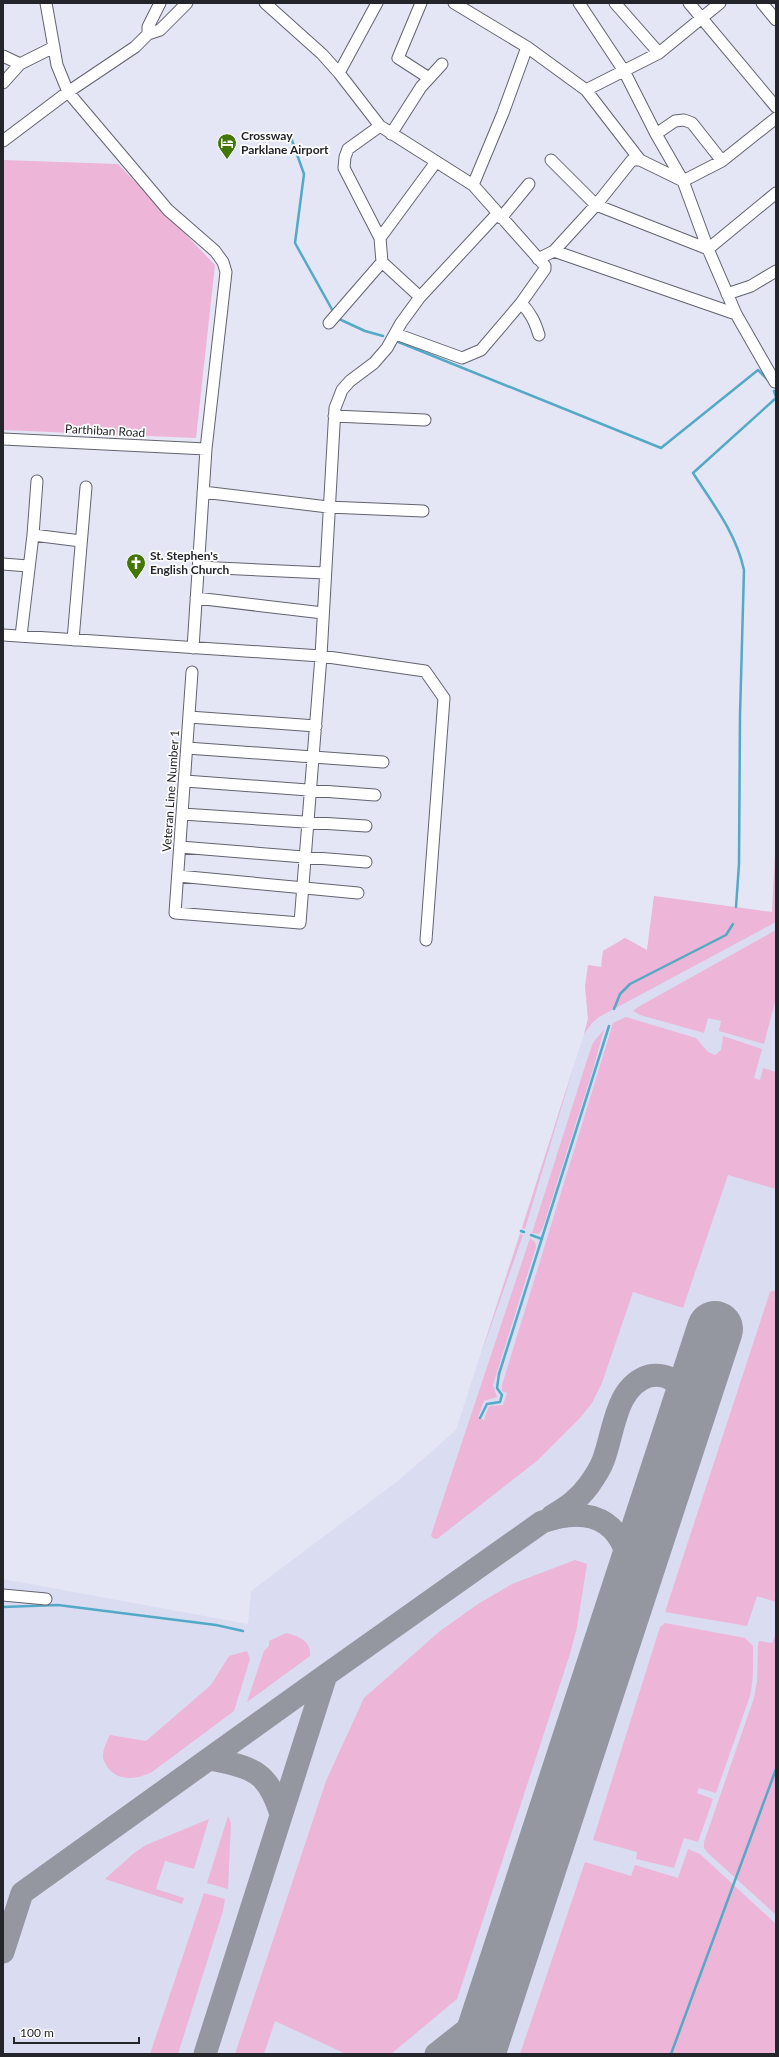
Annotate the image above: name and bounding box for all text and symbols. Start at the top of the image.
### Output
place label: Crossway Parklane Airport [241,128,329,157]
hotel icon: Crossway Parklane Airport [216,132,238,160]
street label: Parthiban Road [65,421,146,440]
place label: St. Stephen's English Church [150,548,229,577]
church icon: St. Stephen's English Church [125,552,147,580]
street label: Veteran Line Number 1 [159,730,182,852]
scale bar [14,2019,139,2045]
text: 100 m [20,2025,54,2040]

